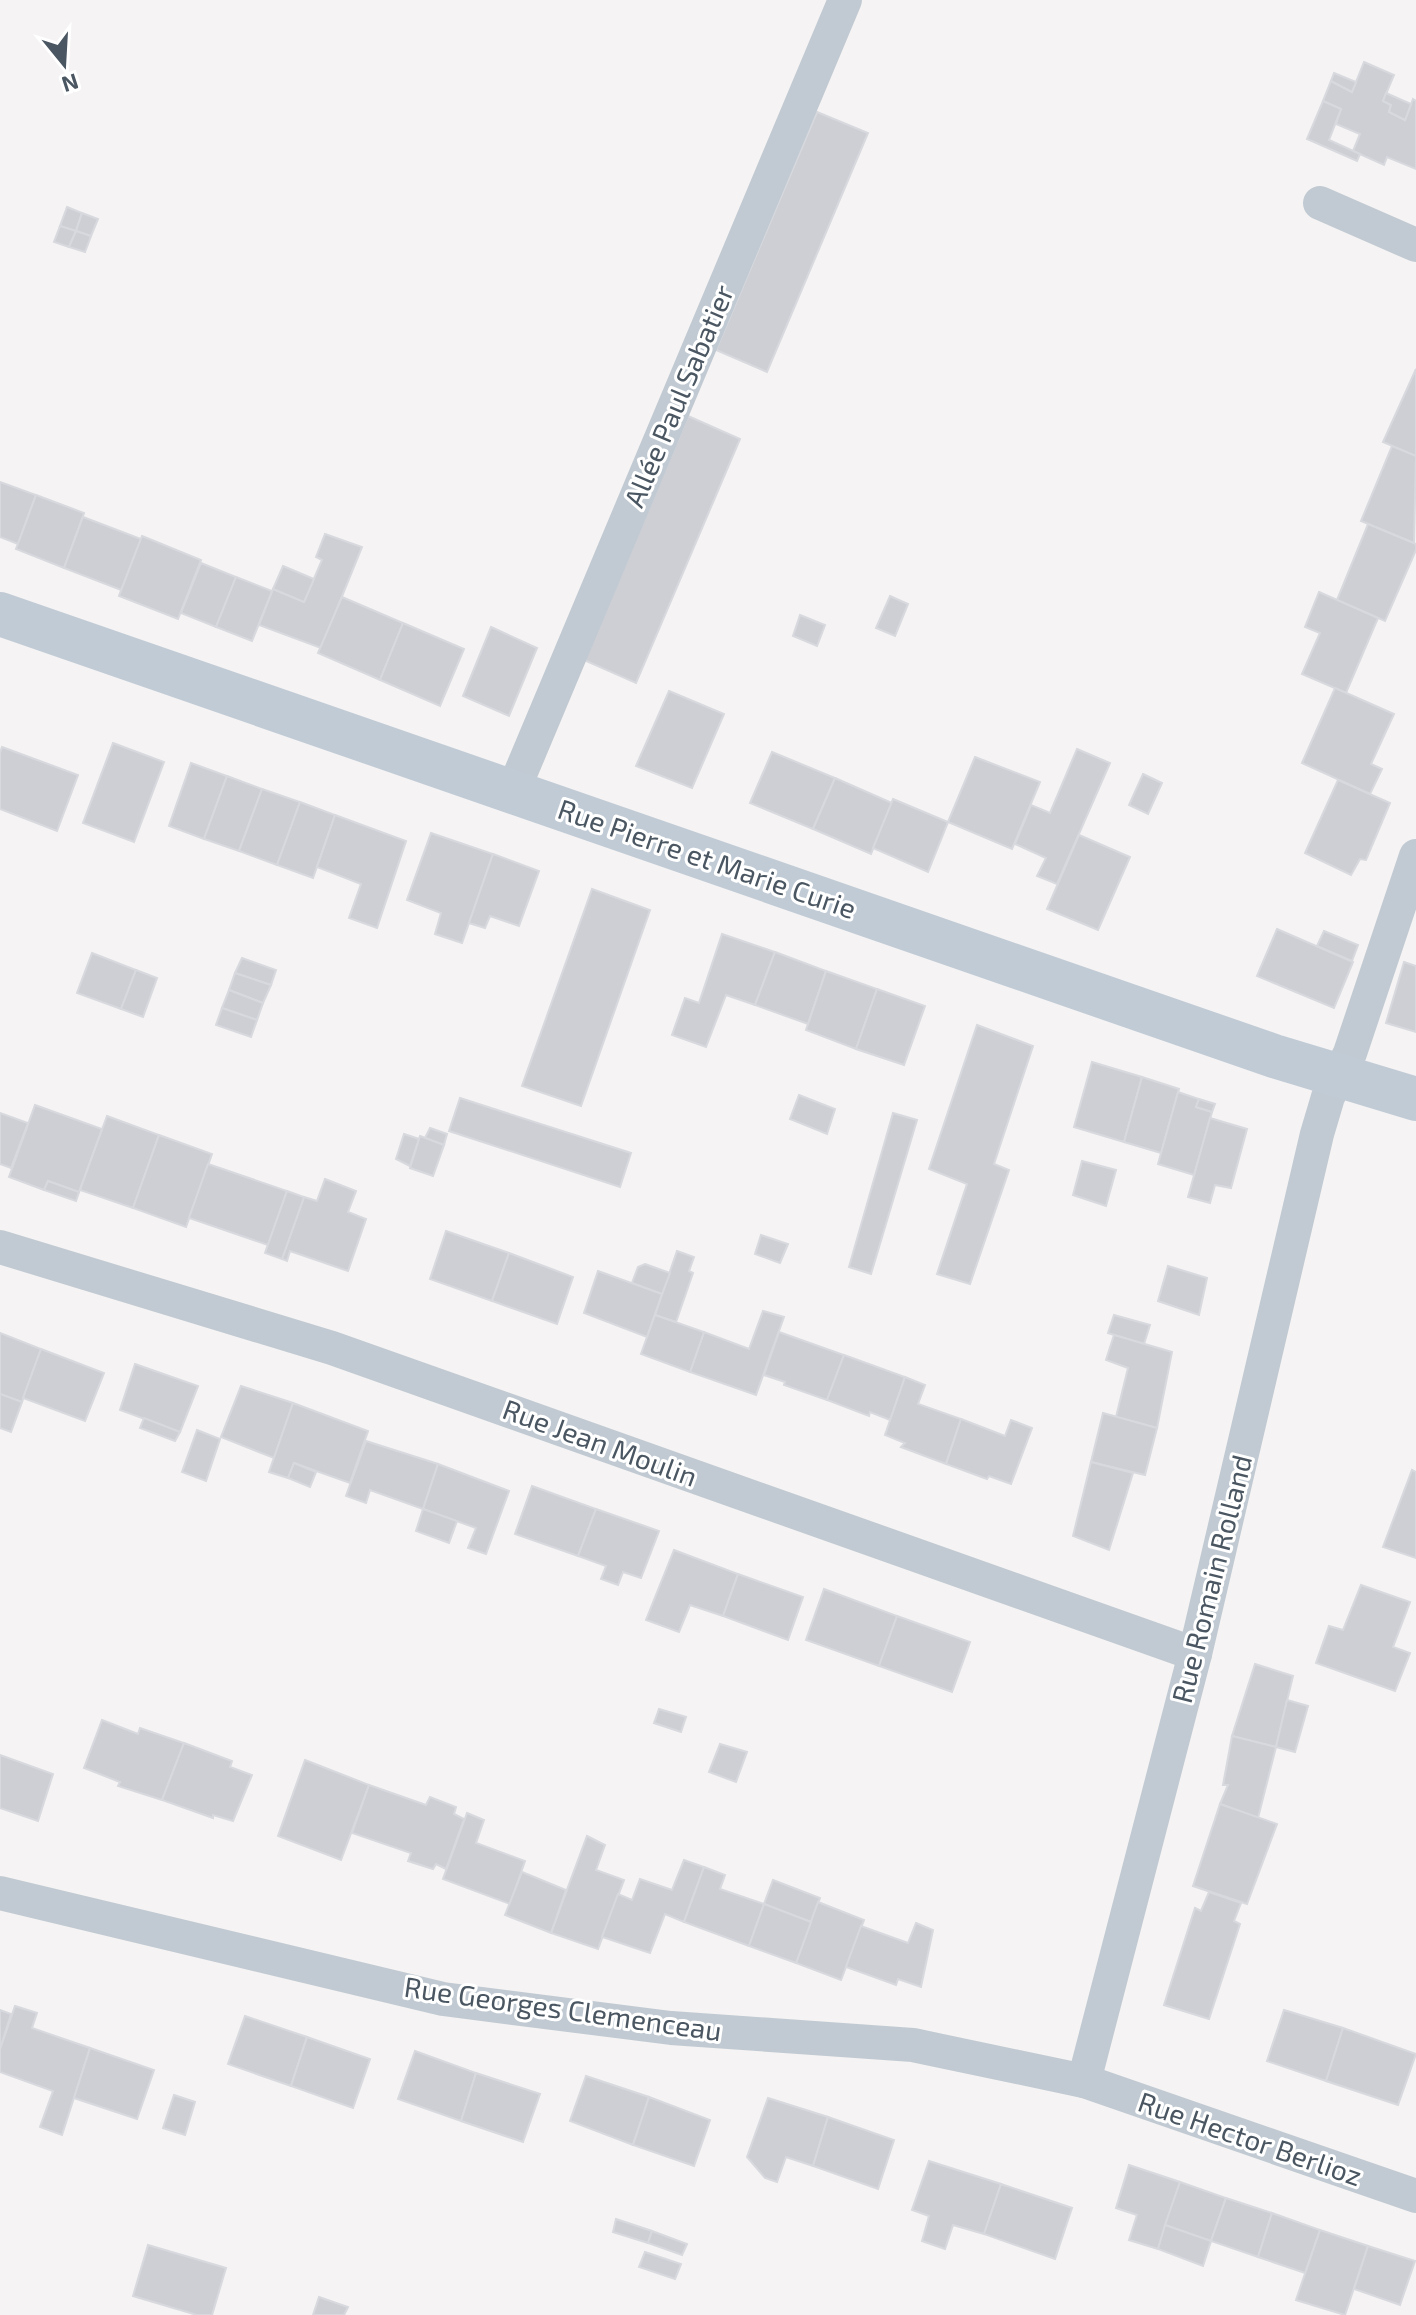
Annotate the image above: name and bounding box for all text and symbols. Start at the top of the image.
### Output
north arrow [24,24,104,104]
text: N [59,69,82,99]
street label: Allée Paul Sabatier [616,279,740,512]
street label: Rue Pierre et Marie Curie [554,791,861,925]
street label: Rue Jean Moulin [499,1391,702,1493]
street label: Rue Romain Rolland [1164,1451,1258,1706]
street label: Rue Georges Clemenceau [402,1969,724,2047]
street label: Rue Hector Berlioz [1134,2084,1367,2192]

